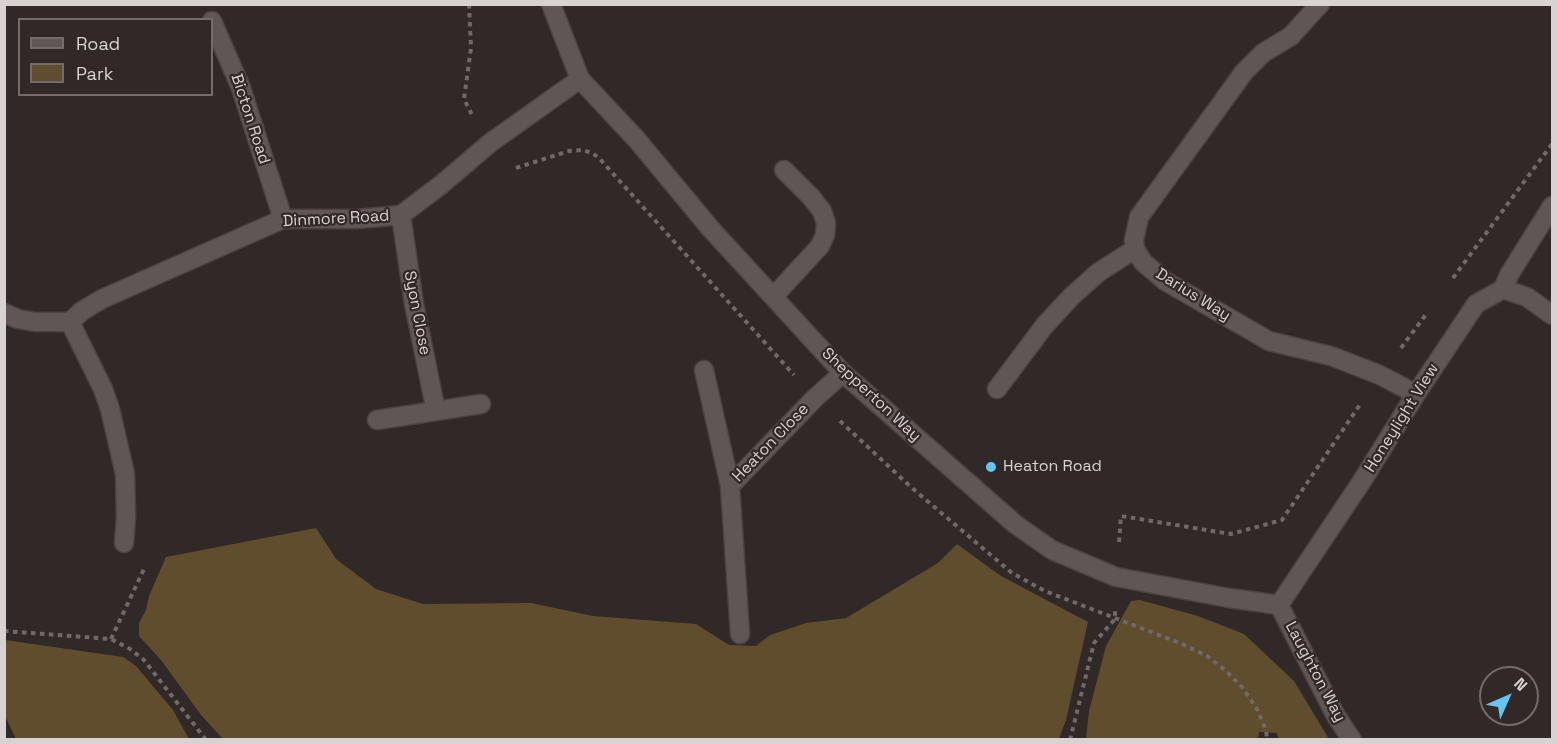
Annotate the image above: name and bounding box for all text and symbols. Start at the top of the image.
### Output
legend [18,18,213,96]
text: Road [76,32,120,55]
text: Park [76,62,113,85]
street label: Bicton Road [226,71,274,167]
street label: Dinmore Road [282,207,390,231]
street label: Darius Way [1152,264,1234,326]
street label: Syon Close [399,269,435,357]
street label: Shepperton Way [817,344,925,446]
street label: Honeylight View [1361,360,1443,476]
street label: Heaton Close [729,400,813,486]
place label: Heaton Road [1003,457,1102,477]
marker: Heaton Road [984,460,998,474]
street label: Laughton Way [1280,619,1350,725]
north arrow [1479,666,1539,726]
text: N [1509,673,1532,696]

